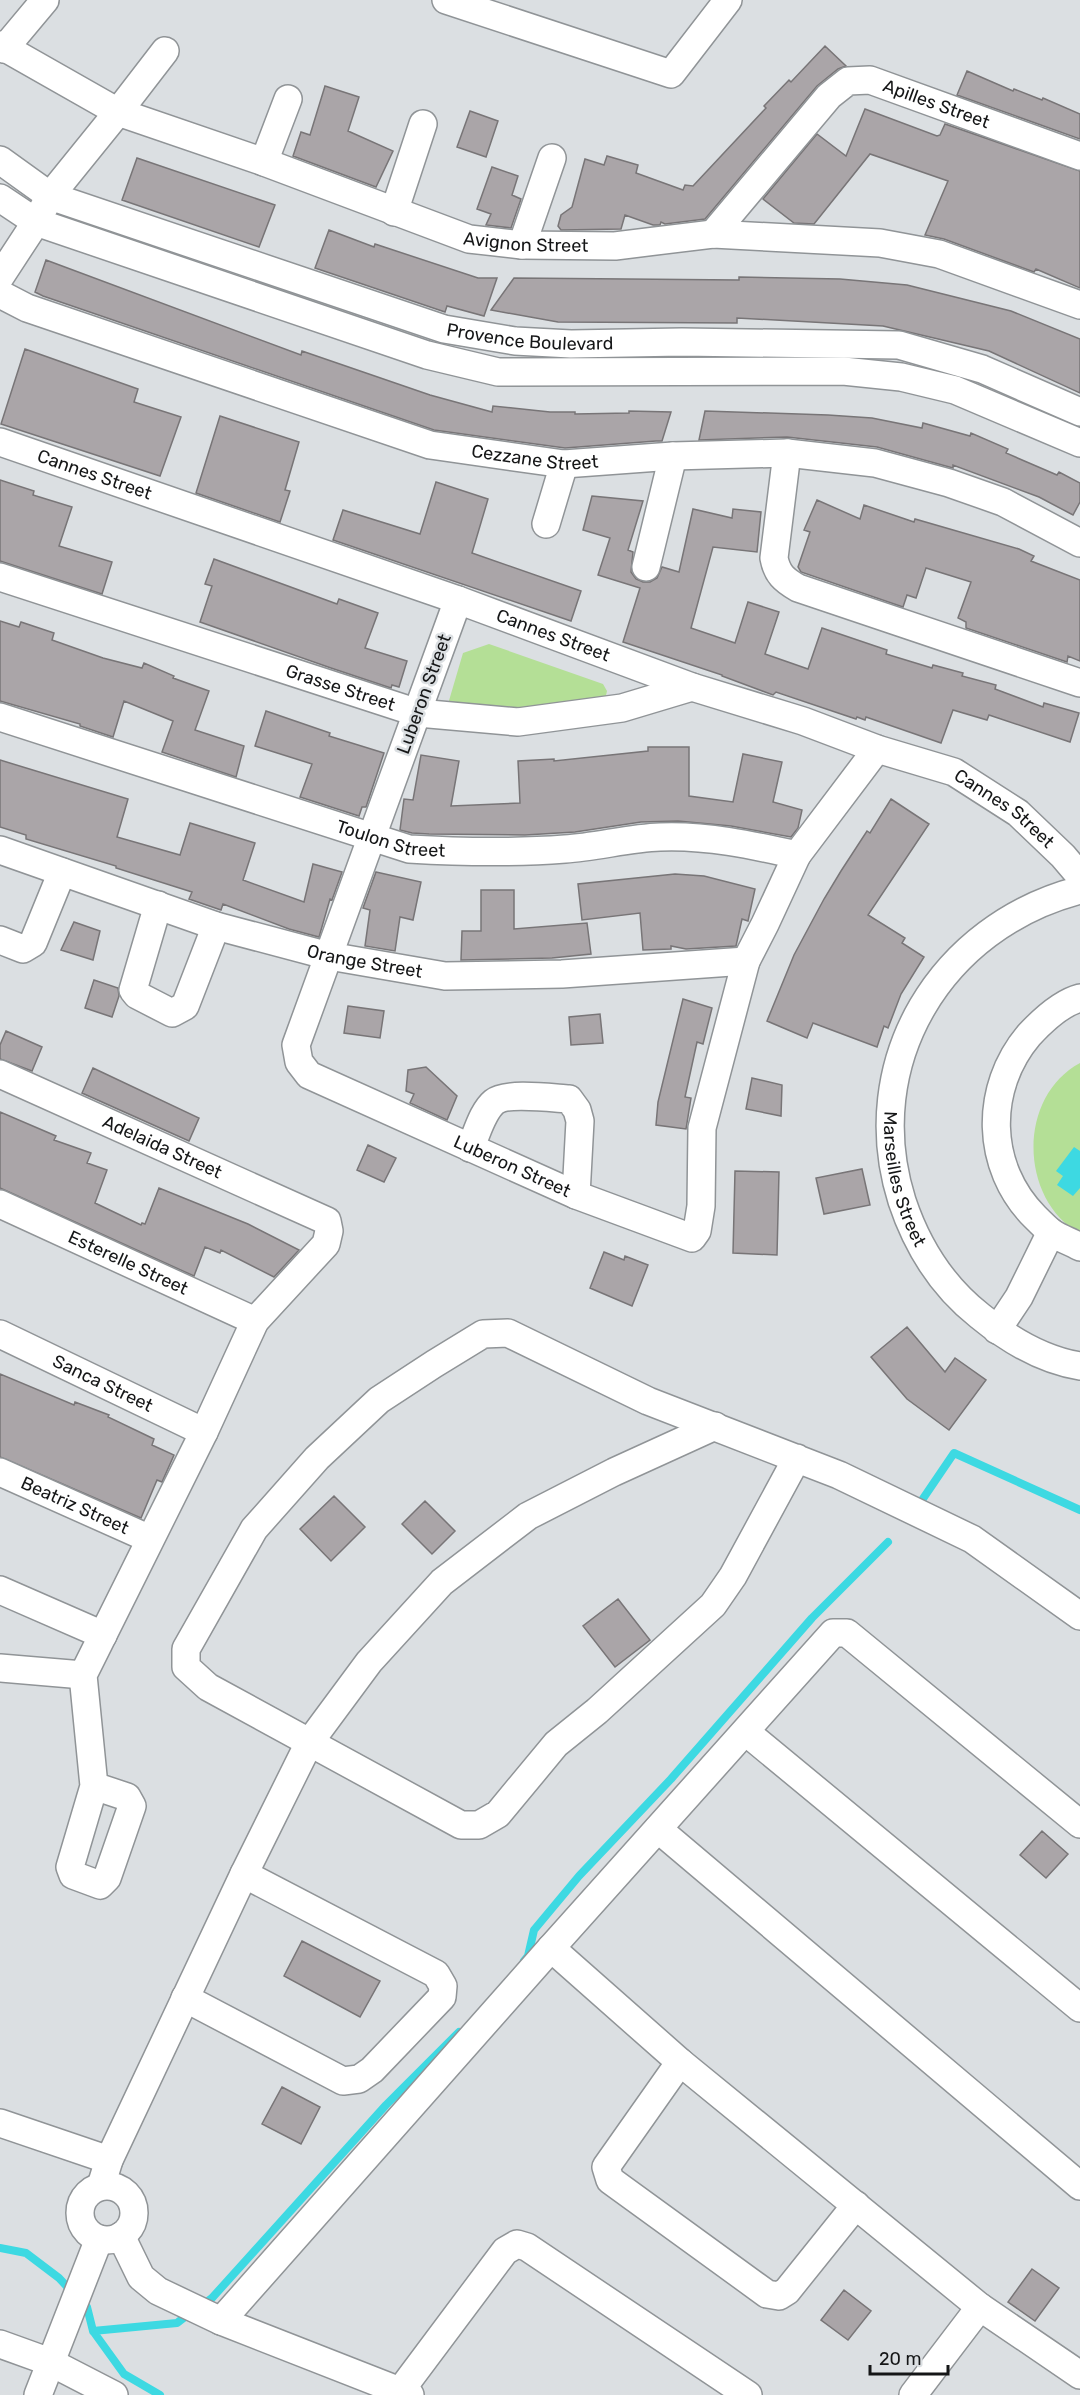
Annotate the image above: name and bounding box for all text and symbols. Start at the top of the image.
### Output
street label: Apilles Street [880,75,993,133]
street label: Avignon Street [462,227,588,257]
street label: Provence Boulevard [445,319,613,355]
street label: Cezzane Street [470,440,599,475]
street label: Cannes Street [34,445,155,505]
street label: Cannes Street [493,604,613,667]
street label: Luberon Street [392,631,456,757]
street label: Grasse Street [283,660,398,716]
street label: Cannes Street [950,764,1059,853]
street label: Toulon Street [333,815,446,862]
street label: Orange Street [304,940,424,983]
street label: Adelaida Street [99,1111,226,1183]
street label: Marseilles Street [879,1111,931,1250]
street label: Luberon Street [450,1130,574,1202]
street label: Esterelle Street [65,1226,192,1300]
street label: Sanca Street [49,1350,156,1417]
street label: Beatriz Street [17,1472,132,1539]
scale bar [870,2338,948,2376]
text: 20 m [879,2348,921,2370]

